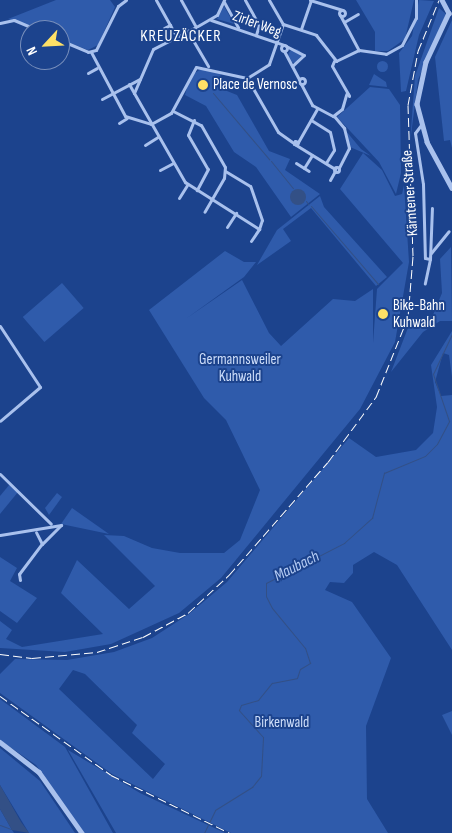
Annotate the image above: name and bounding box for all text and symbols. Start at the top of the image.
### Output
street label: Zirler Weg [230,7,284,41]
north arrow [20,20,70,70]
district label: KREUZÄCKER [139,27,223,47]
text: N [23,44,41,58]
place label: Place de Vernosc [213,76,298,94]
marker: Place de Vernosc [197,79,209,91]
street label: Kärntener Straße [398,149,422,237]
place label: Bike-Bahn Kuhwald [393,296,445,331]
marker: Bike-Bahn Kuhwald [377,308,389,320]
park label: Germannsweiler Kuhwald [199,350,281,385]
water label: Maubach [271,547,323,587]
park label: Birkenwald [255,714,309,732]

